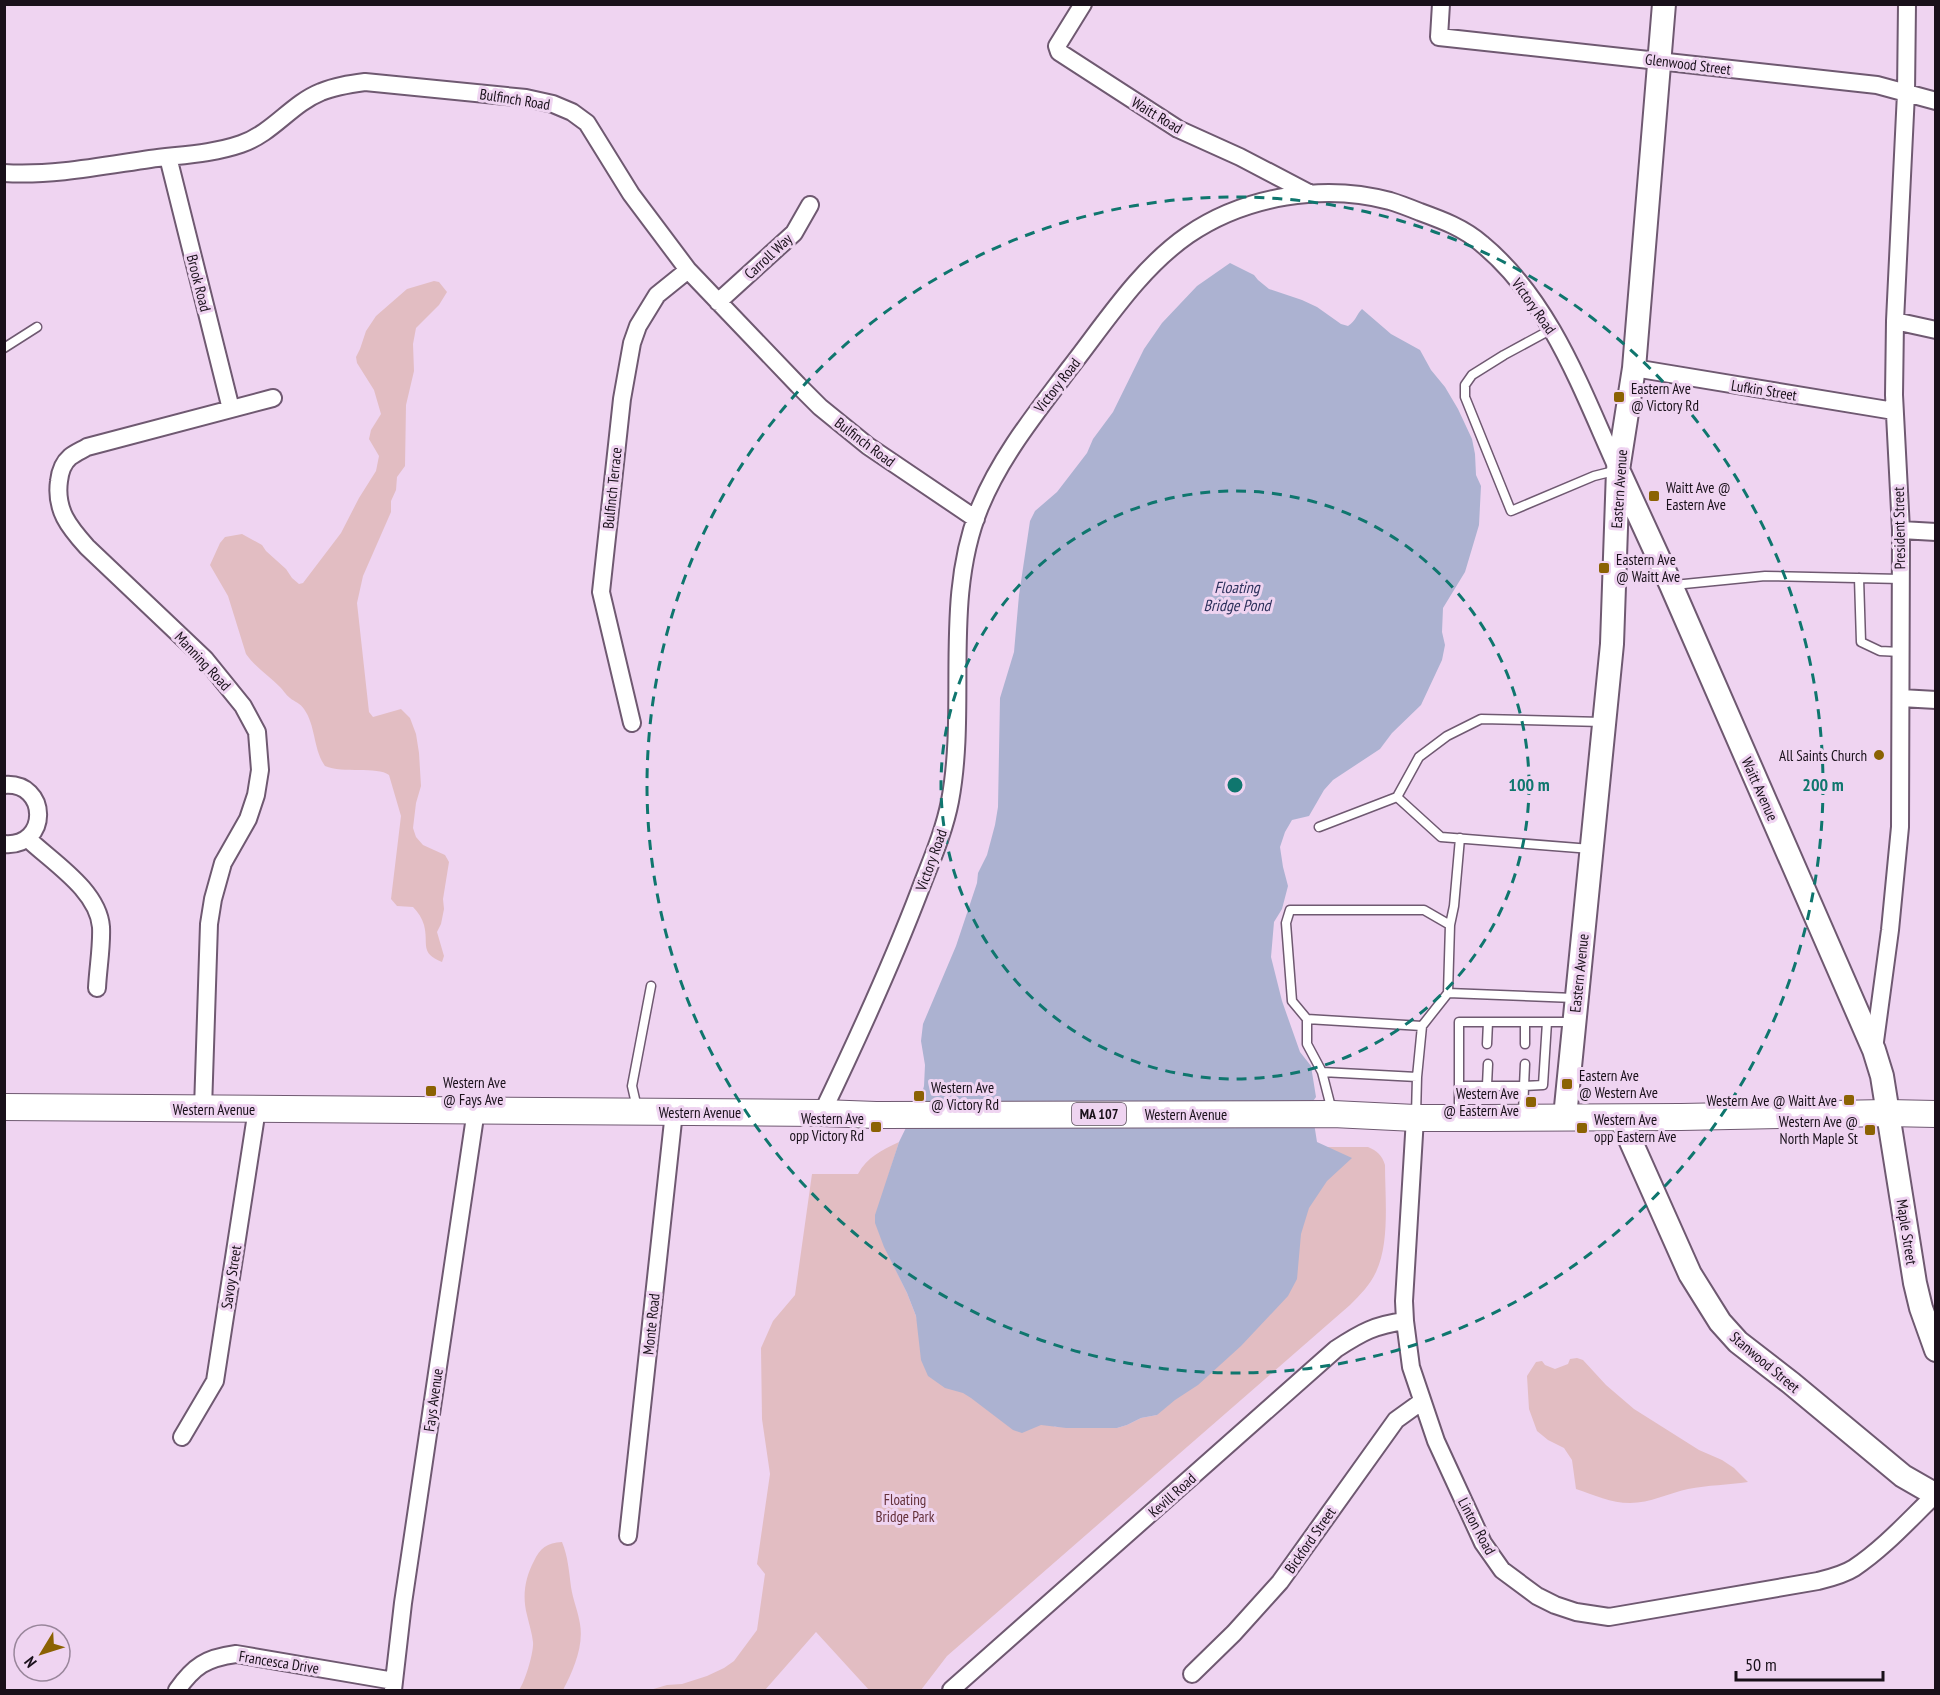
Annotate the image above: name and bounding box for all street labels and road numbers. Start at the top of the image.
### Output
street label: Glenwood Street [1644,49,1732,79]
street label: Bulfinch Road [478,84,552,114]
street label: Waitt Road [1128,92,1186,138]
street label: Carroll Way [740,229,796,283]
street label: Brook Road [183,252,215,314]
street label: Victory Road [1507,273,1560,338]
street label: Victory Road [1029,354,1084,417]
street label: Lufkin Street [1730,375,1798,405]
street label: Bulfinch Road [831,413,899,471]
street label: Bulfinch Terrace [598,446,626,530]
street label: Eastern Avenue [1607,449,1631,529]
street label: President Street [1889,487,1909,569]
street label: Manning Road [171,628,235,694]
street label: Waitt Avenue [1738,754,1782,824]
street label: Victory Road [911,827,951,894]
street label: Eastern Avenue [1565,933,1593,1013]
street label: Western Avenue [173,1100,255,1119]
street label: Western Avenue [659,1103,741,1122]
road number: MA 107 [1072,1103,1126,1125]
street label: Western Avenue [1145,1105,1227,1124]
street label: Maple Street [1892,1198,1922,1266]
street label: Savoy Street [217,1244,245,1310]
street label: Monte Road [638,1292,664,1356]
street label: Stanwood Street [1726,1327,1804,1397]
street label: Fays Avenue [419,1367,447,1433]
street label: Kevill Road [1144,1469,1200,1521]
street label: Linton Road [1454,1494,1500,1558]
street label: Bickford Street [1280,1503,1340,1577]
street label: Francesca Drive [238,1646,320,1678]

